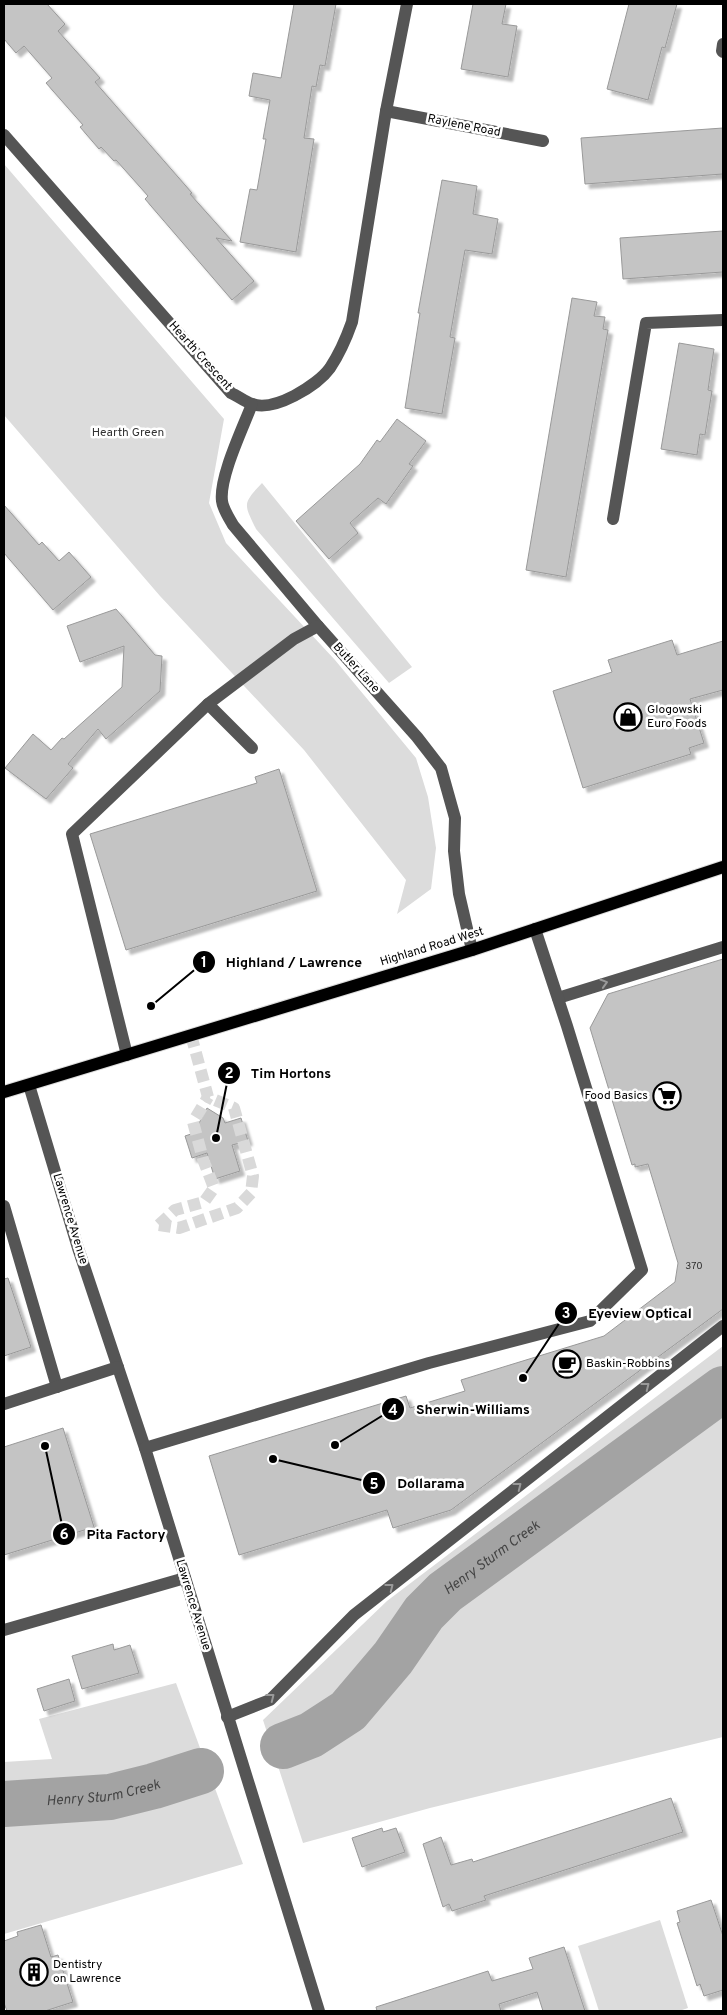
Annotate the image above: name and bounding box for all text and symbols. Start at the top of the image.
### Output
street label: Raylene Road [426,111,502,141]
street label: Hearth Crescent [165,318,235,394]
park label: Hearth Green [92,425,164,441]
street label: Butler Lane [329,639,383,697]
shop icon: Glogowski Euro Foods [613,702,643,732]
place label: Glogowski Euro Foods [647,702,707,732]
street label: Highland Road West [378,924,486,970]
callout: Highland / Lawrence [191,947,372,976]
text: 1 [201,954,207,973]
text: Highland / Lawrence [226,955,362,972]
one-way arrow [600,979,608,989]
callout: Tim Hortons [216,1058,342,1087]
text: 2 [224,1065,234,1084]
text: Tim Hortons [251,1066,331,1083]
supermarket icon: Food Basics [652,1081,682,1111]
place label: Food Basics [584,1088,648,1104]
street label: Lawrence Avenue [49,1172,91,1266]
house number: 370 [685,1260,703,1273]
callout: Eyeview Optical [553,1298,702,1327]
text: 3 [562,1305,571,1324]
text: Eyeview Optical [588,1306,692,1323]
cafe icon: Baskin-Robbins [552,1349,582,1379]
place label: Baskin-Robbins [586,1356,670,1372]
one-way arrow [640,1384,649,1392]
callout: Sherwin-Williams [381,1395,539,1424]
text: 4 [388,1402,398,1421]
text: Sherwin-Williams [416,1402,530,1419]
callout: Dollarama [362,1469,474,1498]
text: 5 [369,1476,379,1495]
text: Dollarama [397,1476,465,1493]
one-way arrow [512,1484,521,1492]
water label: Henry Sturm Creek [440,1516,544,1599]
callout: Pita Factory [51,1519,175,1548]
text: 6 [59,1526,69,1545]
text: Pita Factory [87,1527,166,1544]
street label: Lawrence Avenue [172,1558,214,1652]
one-way arrow [384,1584,393,1592]
one-way arrow [265,1694,275,1703]
water label: Henry Sturm Creek [46,1776,163,1810]
building icon: Dentistry on Lawrence [19,1957,49,1987]
place label: Dentistry on Lawrence [53,1957,121,1987]

